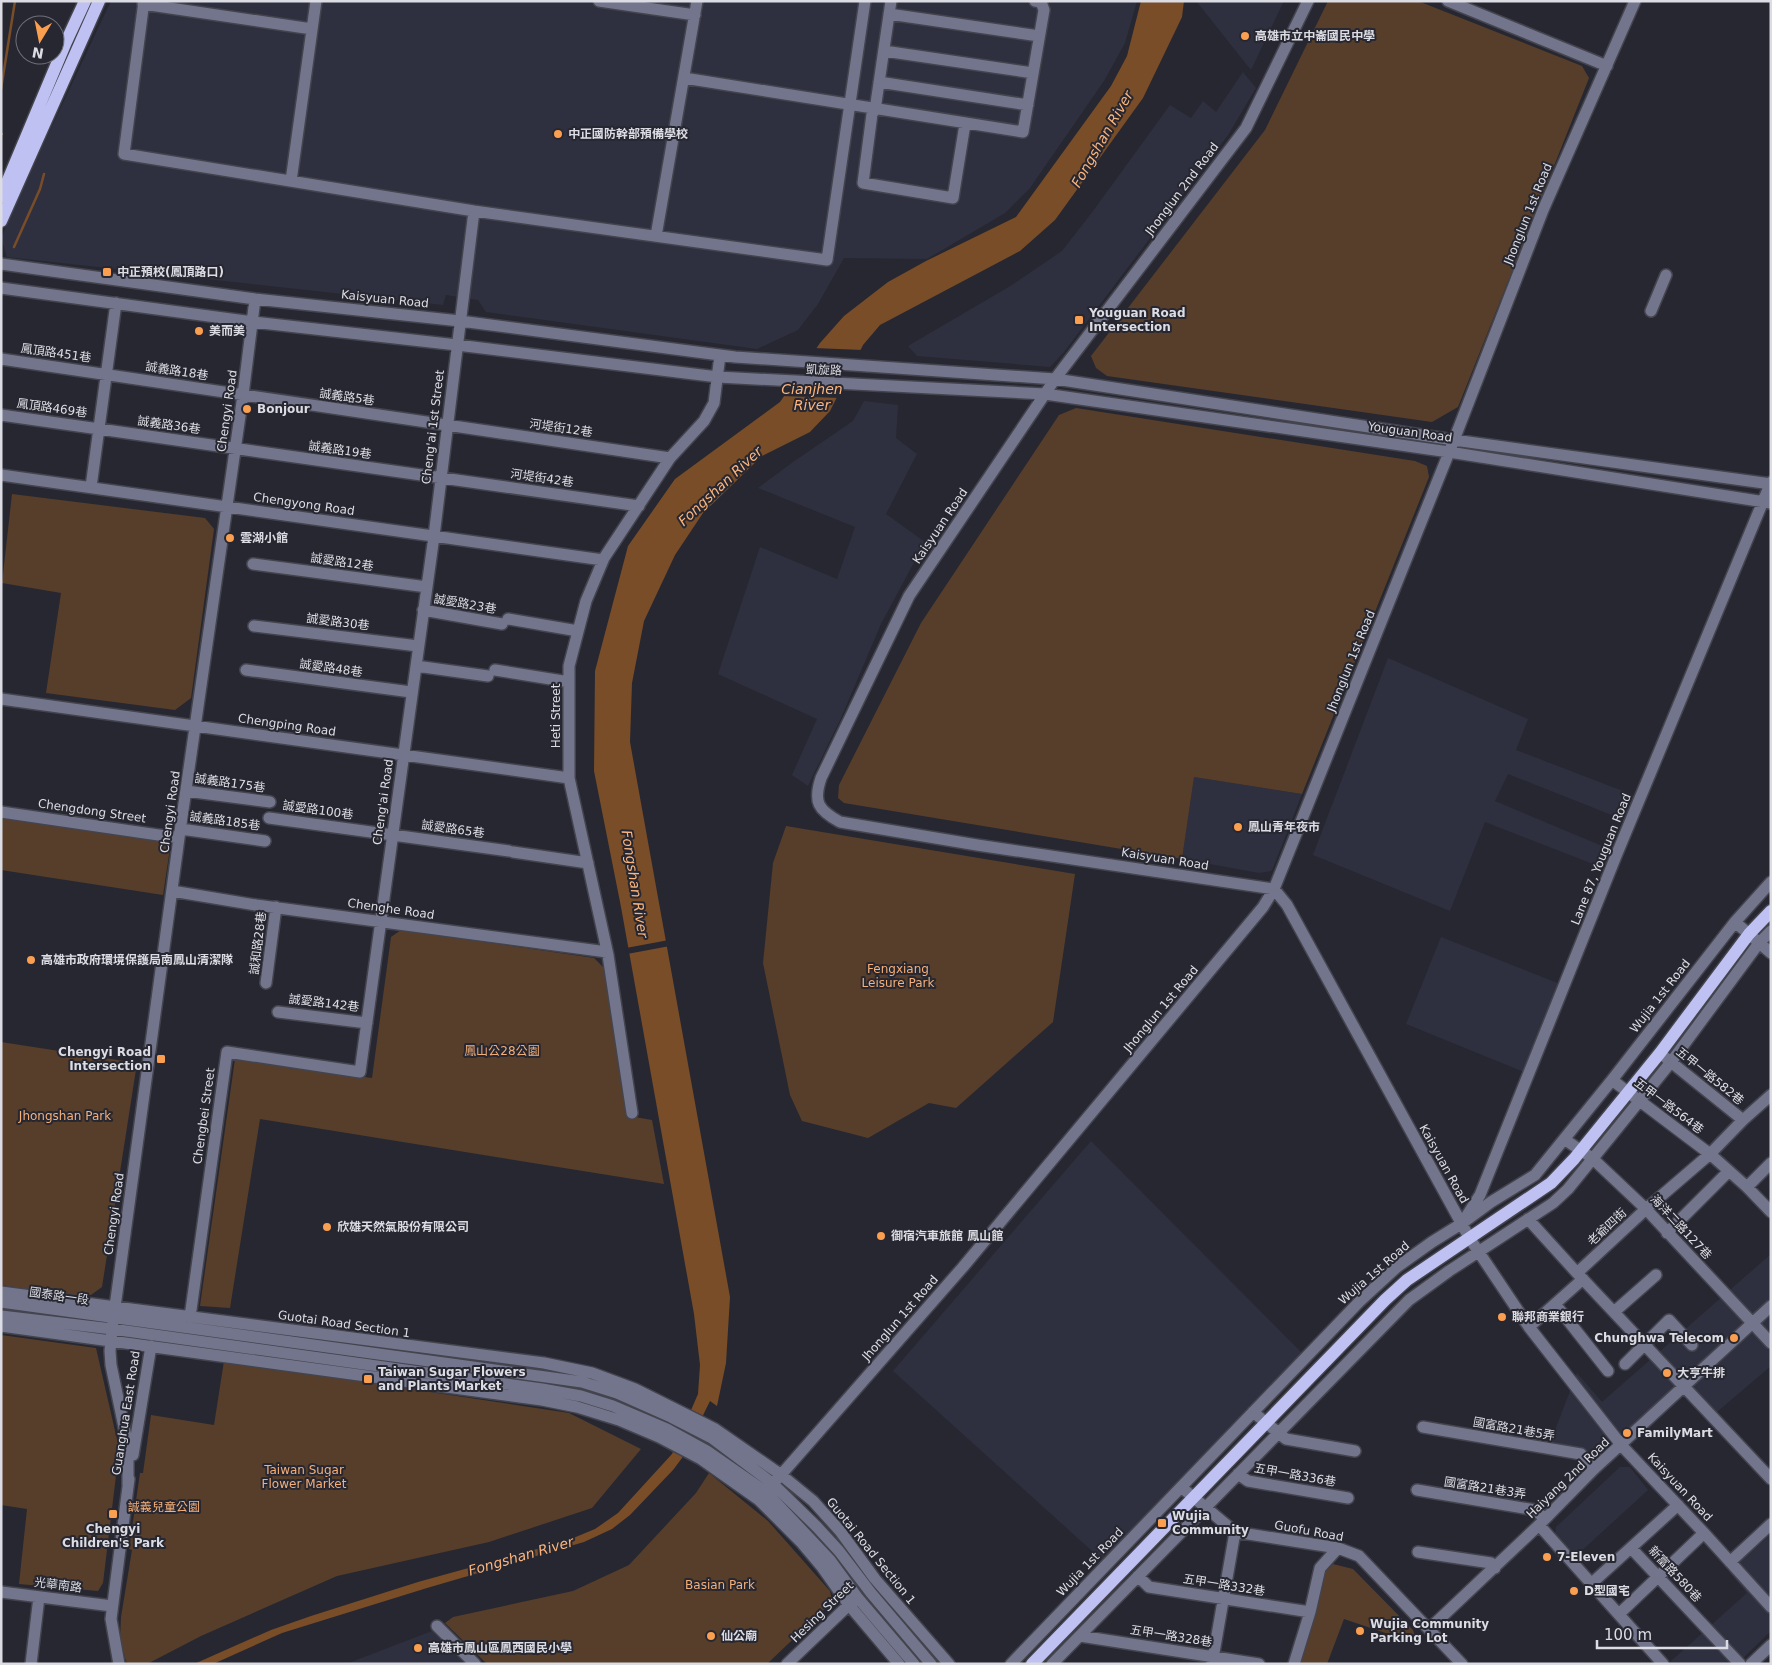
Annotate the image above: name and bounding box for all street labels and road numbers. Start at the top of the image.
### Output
street label: Jhonglun 2nd Road [1142,140,1222,239]
street label: Jhonglun 1st Road [1501,161,1555,268]
street label: Kaisyuan Road [340,287,430,311]
street label: 鳳頂路451巷 [20,341,92,365]
street label: 誠義路18巷 [145,359,209,383]
street label: 凱旋路 [806,362,842,378]
street label: Chengyi Road [214,369,240,453]
street label: Cheng'ai 1st Street [419,369,447,485]
street label: 誠義路5巷 [318,386,376,408]
street label: 鳳頂路469巷 [16,396,88,420]
street label: 誠義路36巷 [137,414,201,436]
street label: 河堤街12巷 [529,417,593,439]
street label: Youguan Road [1366,419,1453,445]
street label: 誠義路19巷 [308,439,372,461]
street label: 河堤街42巷 [510,467,574,489]
street label: Kaisyuan Road [910,486,970,566]
street label: Chengyong Road [252,490,356,518]
street label: 誠愛路12巷 [310,551,374,573]
street label: 誠愛路23巷 [433,592,497,616]
street label: Jhonglun 1st Road [1324,608,1378,715]
street label: 誠愛路30巷 [306,611,370,633]
street label: 誠愛路48巷 [299,657,363,679]
street label: Heti Street [549,683,563,748]
street label: Chengping Road [237,711,337,739]
street label: Cheng'ai Road [370,758,396,846]
street label: Chengyi Road [157,770,183,854]
street label: 誠義路175巷 [194,771,266,795]
street label: Lane 87, Youguan Road [1568,791,1634,927]
street label: Chengdong Street [37,796,147,826]
street label: 誠愛路100巷 [282,798,354,822]
street label: 誠義路185巷 [189,809,261,833]
street label: 誠愛路65巷 [421,818,485,840]
street label: Kaisyuan Road [1120,845,1210,873]
street label: Chenghe Road [347,896,435,922]
street label: 誠和路28巷 [247,911,269,975]
street label: Wujia 1st Road [1627,956,1693,1036]
street label: Jhonglun 1st Road [1120,963,1201,1056]
street label: 誠愛路142巷 [288,992,360,1014]
street label: 五甲一路582巷 [1673,1044,1747,1108]
street label: Chengbei Street [190,1067,218,1165]
street label: 五甲一路564巷 [1632,1075,1706,1137]
street label: Kaisyuan Road [1416,1122,1472,1206]
street label: Chengyi Road [101,1172,127,1256]
street label: 海洋二路127巷 [1648,1192,1714,1262]
street label: 老爺四街 [1585,1206,1629,1248]
street label: Wujia 1st Road [1336,1238,1412,1308]
street label: Jhonglun 1st Road [858,1272,941,1364]
street label: 國泰路一段 [28,1285,90,1307]
street label: Guotai Road Section 1 [277,1308,411,1340]
street label: Guanghua East Road [109,1350,143,1476]
street label: 國富路21巷5弄 [1472,1415,1556,1443]
street label: Haiyang 2nd Road [1524,1435,1612,1521]
street label: Kaisyuan Road [1645,1450,1715,1524]
street label: 五甲一路336巷 [1253,1461,1337,1489]
street label: 國富路21巷3弄 [1443,1475,1527,1501]
street label: Guotai Road Section 1 [824,1495,918,1607]
street label: Guofu Road [1273,1518,1345,1544]
street label: Wujia 1st Road [1054,1525,1126,1599]
street label: 新富路580巷 [1646,1543,1704,1605]
street label: 五甲一路332巷 [1182,1572,1266,1598]
street label: 光華南路 [33,1575,83,1595]
street label: Hesing Street [788,1578,856,1645]
street label: 五甲一路328巷 [1129,1623,1213,1649]

